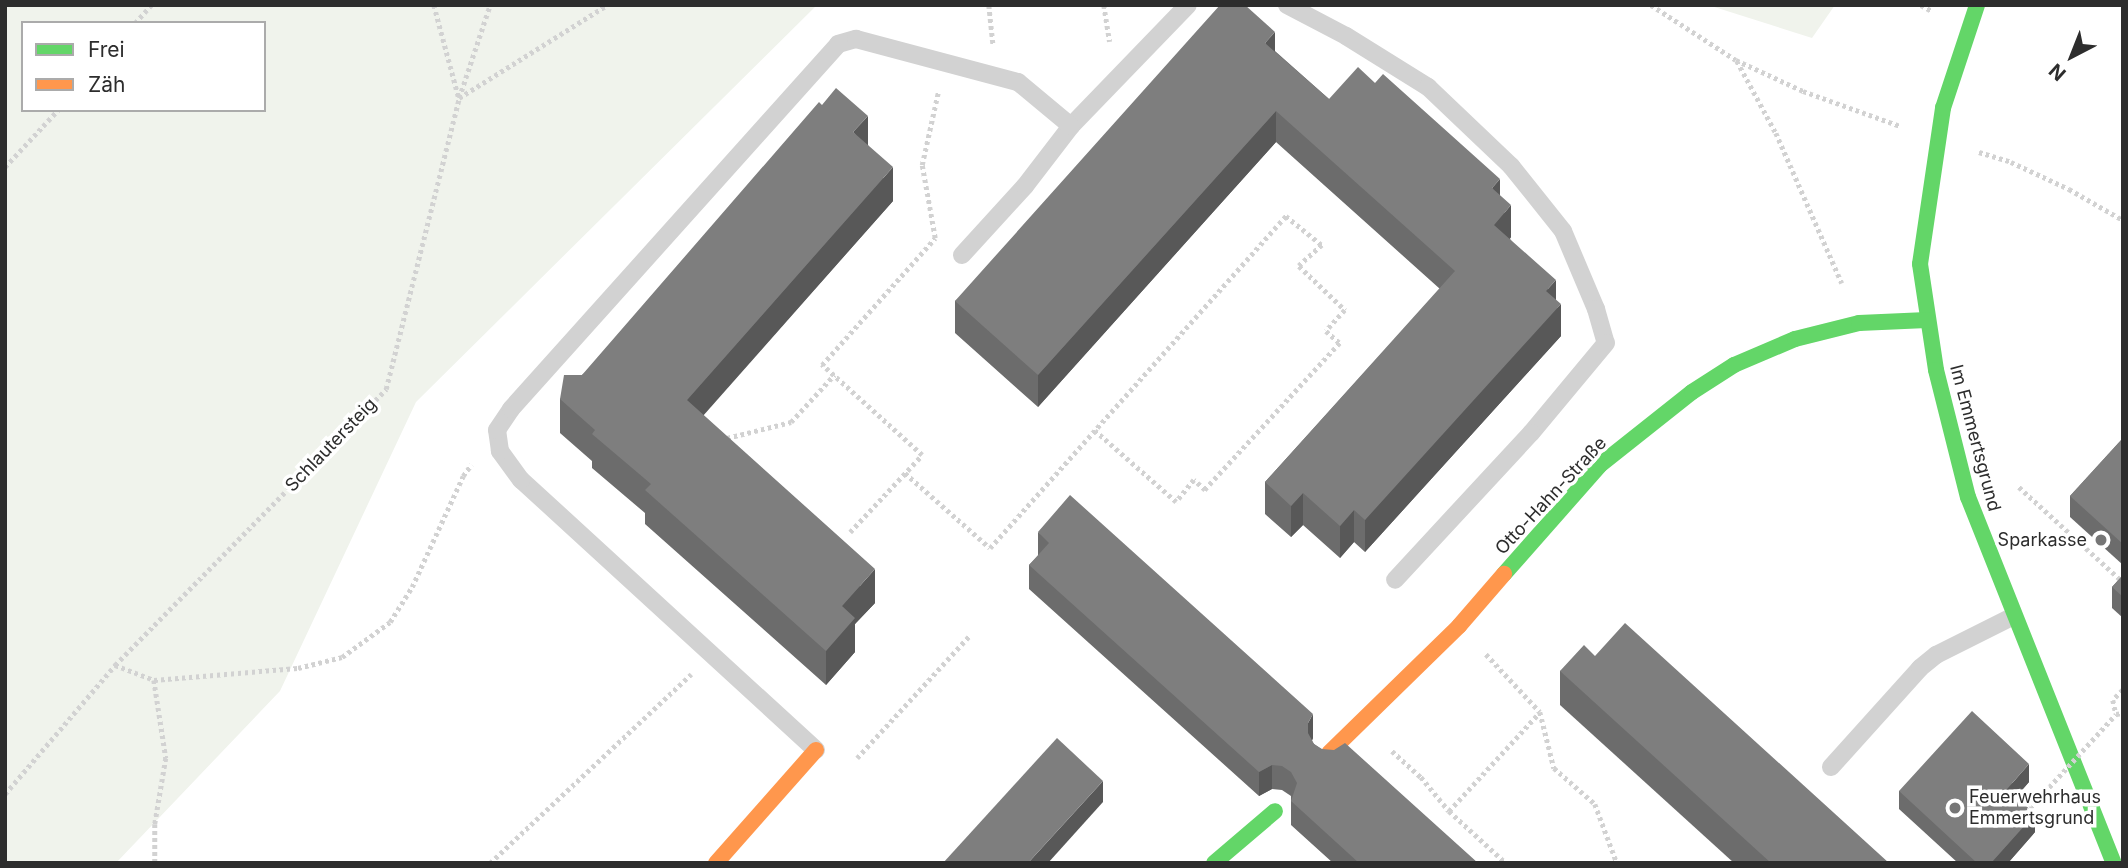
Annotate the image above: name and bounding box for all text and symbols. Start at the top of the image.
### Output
legend [21,21,266,112]
north arrow [2037,21,2107,91]
text: Frei [88,37,125,62]
text: N [2045,59,2071,85]
text: Zäh [88,72,125,97]
street label: Im Emmertsgrund [1945,362,2005,514]
street label: Schlautersteig [281,394,381,496]
street label: Otto-Hahn-Straße [1491,433,1611,559]
place label: Sparkasse [1998,529,2087,551]
marker: Sparkasse [2093,532,2109,548]
place label: Feuerwehrhaus Emmertsgrund [1969,787,2101,830]
marker: Feuerwehrhaus Emmertsgrund [1947,800,1963,816]

